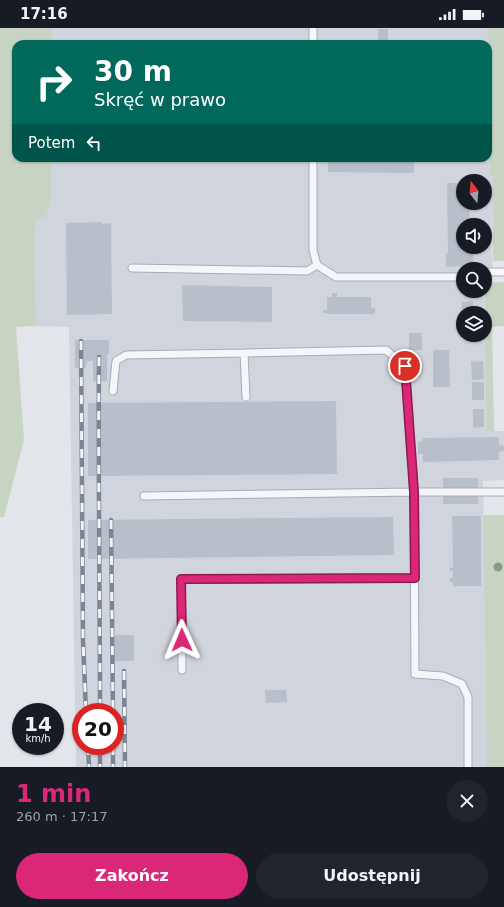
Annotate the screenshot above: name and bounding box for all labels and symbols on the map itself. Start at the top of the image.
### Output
north arrow [456,174,492,210]
pin [388,349,422,383]
position arrow [161,619,203,661]
speed limit sign: 20 [72,703,124,755]

